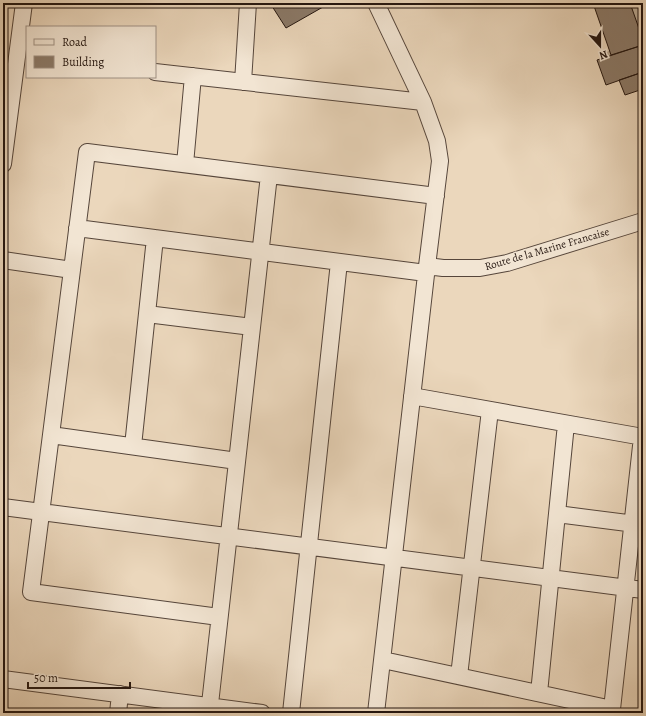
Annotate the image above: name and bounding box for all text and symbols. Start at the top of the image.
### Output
legend [26,26,156,78]
north arrow [580,26,620,66]
text: Road [62,34,88,50]
text: N [597,46,610,63]
text: Building [62,54,104,70]
street label: Route de la Marine Francaise [483,224,611,274]
scale bar [28,664,130,690]
text: 50 m [34,670,58,686]

